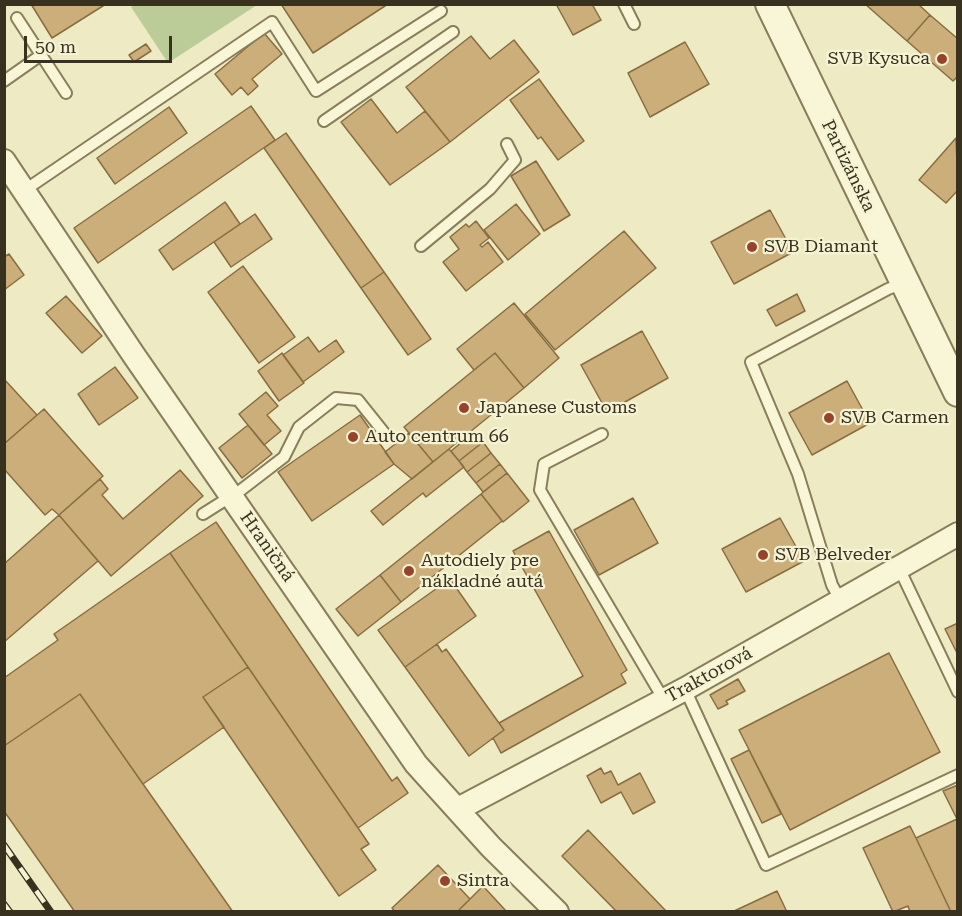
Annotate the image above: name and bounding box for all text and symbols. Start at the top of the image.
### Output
scale bar [27,24,176,62]
text: 50 m [35,36,76,57]
place label: SVB Kysuca [828,48,930,70]
marker: SVB Kysuca [935,52,949,66]
street label: Partizánska [816,116,880,216]
place label: SVB Diamant [764,236,878,258]
marker: SVB Diamant [745,240,759,254]
place label: Japanese Customs [476,397,637,419]
marker: Japanese Customs [457,401,471,415]
place label: SVB Carmen [841,407,949,429]
marker: SVB Carmen [822,411,836,425]
place label: Auto centrum 66 [365,426,509,448]
marker: Auto centrum 66 [346,430,360,444]
street label: Hraničná [235,508,299,586]
place label: SVB Belveder [775,544,891,566]
marker: SVB Belveder [756,548,770,562]
place label: Autodiely pre nákladné autá [421,550,543,592]
marker: Autodiely pre nákladné autá [402,564,416,578]
street label: Traktorová [662,642,756,708]
place label: Sintra [457,870,509,892]
marker: Sintra [438,874,452,888]

